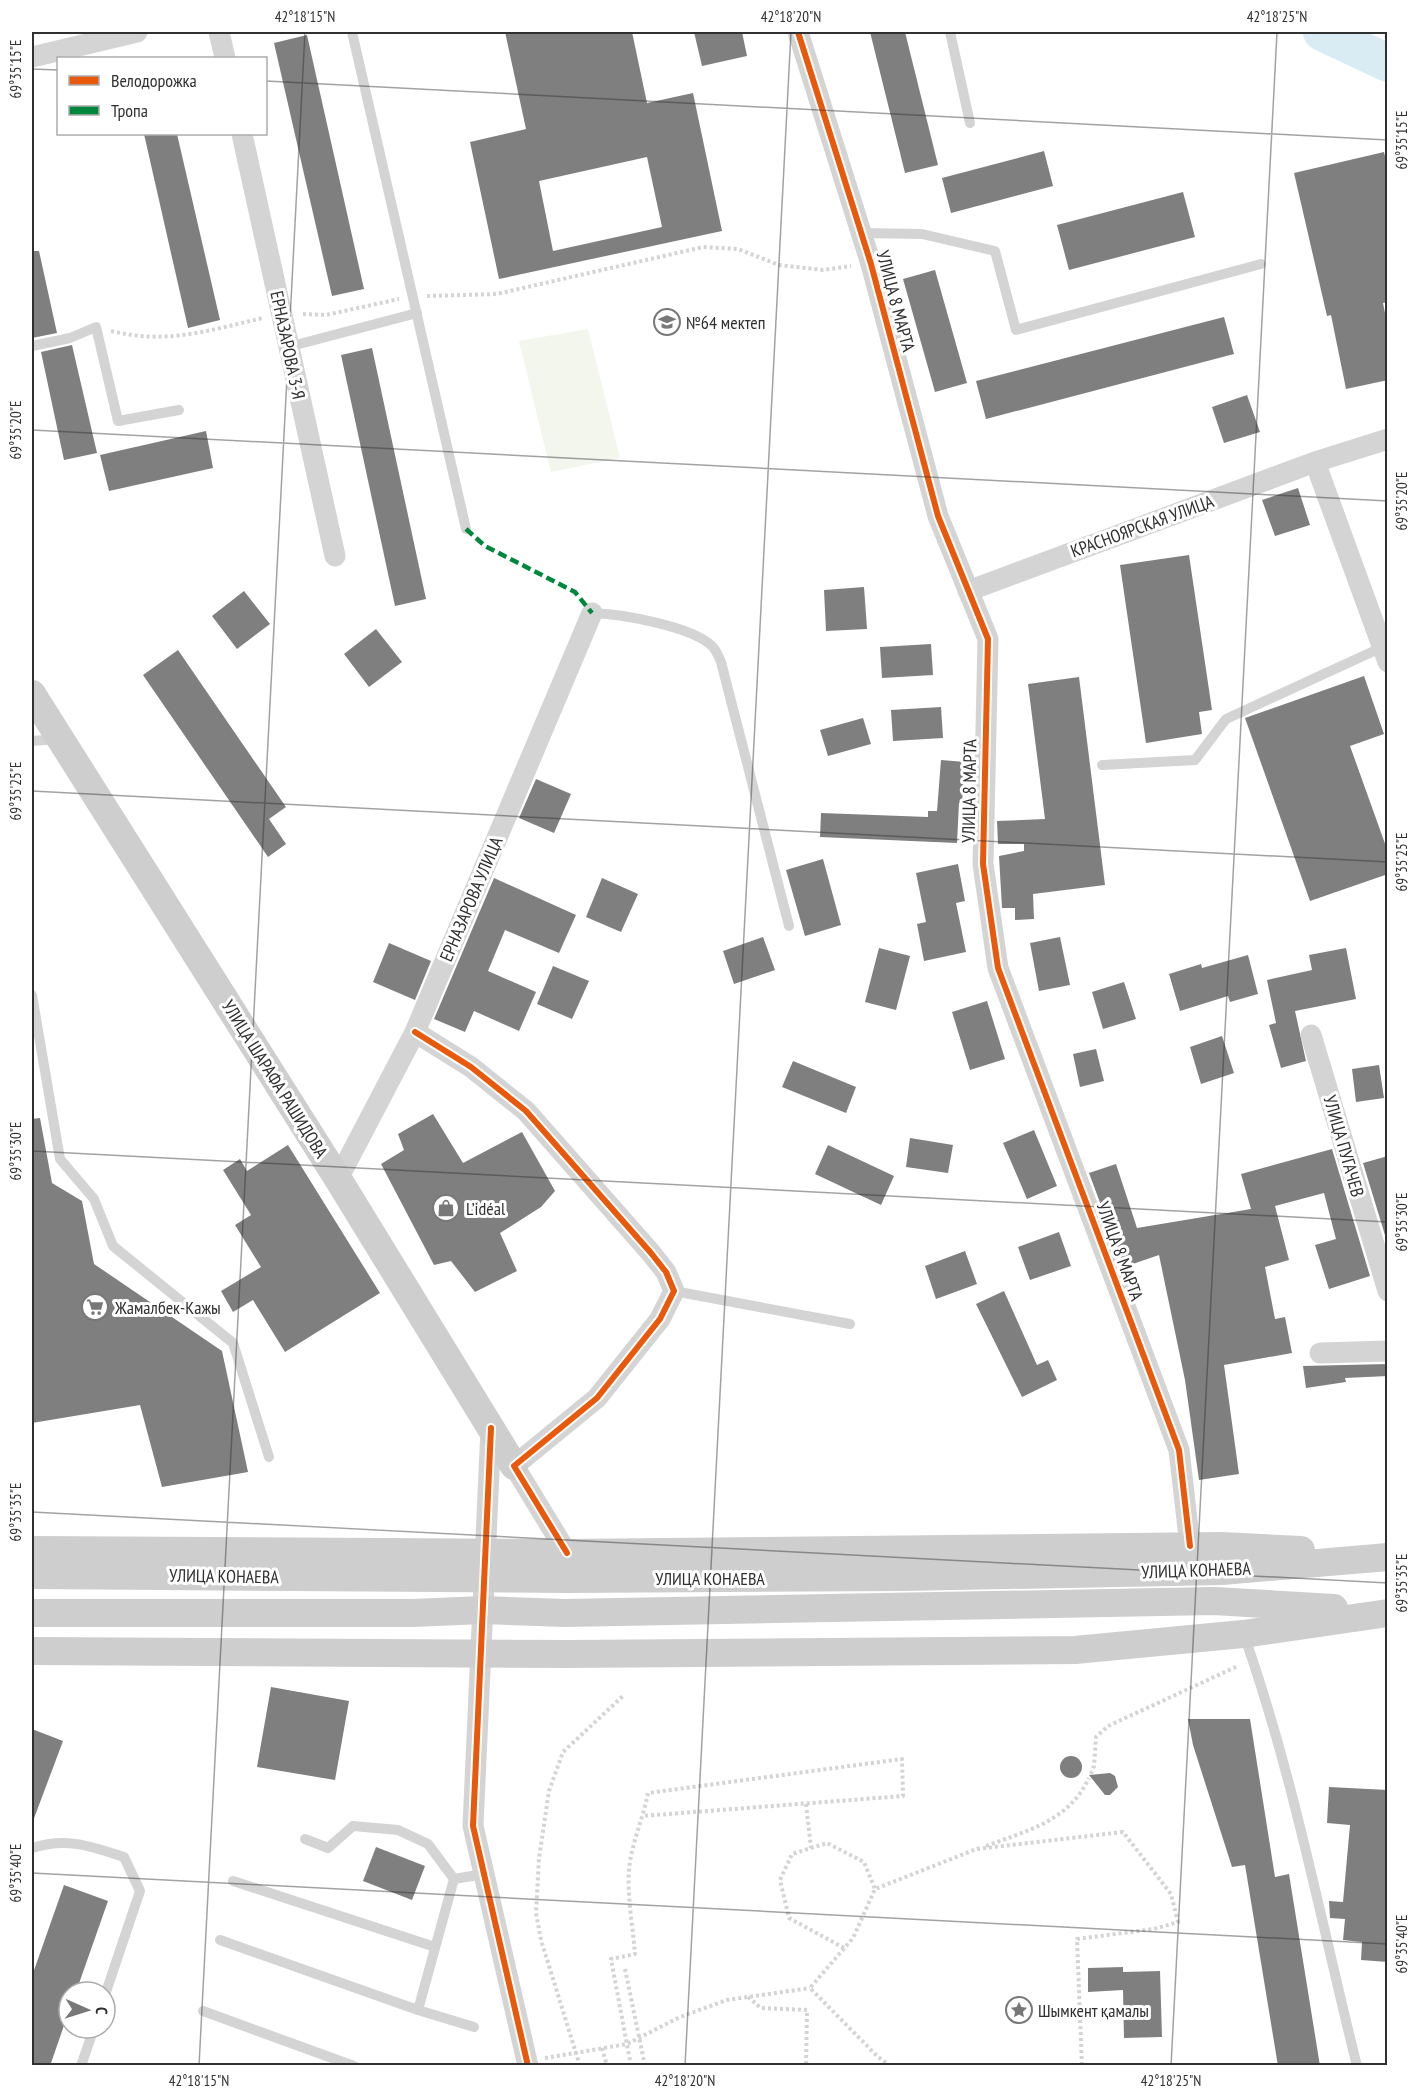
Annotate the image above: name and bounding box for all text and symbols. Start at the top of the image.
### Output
text: 42°18'15"N [275,7,335,26]
text: 42°18'20"N [761,7,821,26]
text: 42°18'25"N [1247,7,1307,26]
text: 69°35'15"E [6,39,25,99]
legend [57,57,267,135]
text: Велодорожка [111,69,197,92]
text: Тропа [111,99,148,122]
text: 69°35'15"E [1392,110,1411,170]
street label: УЛИЦА 8 МАРТА [871,248,921,355]
street label: ЕРНАЗАРОВА 3-Я [265,289,311,401]
school or university icon: №64 мектеп [652,307,682,337]
place label: №64 мектеп [686,311,765,334]
text: 69°35'20"E [6,400,25,460]
text: 69°35'20"E [1392,471,1411,531]
street label: КРАСНОЯРСКАЯ УЛИЦА [1067,489,1217,563]
street label: УЛИЦА 8 МАРТА [957,738,981,843]
text: 69°35'25"E [6,761,25,821]
text: 69°35'25"E [1392,832,1411,892]
street label: ЕРНАЗАРОВА УЛИЦА [434,833,508,965]
street label: УЛИЦА ШАРАФА РАШИДОВА [217,996,333,1163]
street label: УЛИЦА ПУГАЧЕВ [1319,1093,1369,1199]
text: 69°35'30"E [6,1121,25,1181]
text: 69°35'30"E [1392,1192,1411,1252]
shop icon: L’idéal [431,1193,461,1223]
place label: L’idéal [466,1197,506,1220]
street label: УЛИЦА 8 МАРТА [1091,1198,1149,1304]
supermarket icon: Жамалбек-Кажы [80,1292,110,1322]
place label: Жамалбек-Кажы [114,1296,221,1319]
text: 69°35'35"E [6,1482,25,1542]
text: 69°35'35"E [1392,1553,1411,1613]
street label: УЛИЦА КОНАЕВА [1141,1557,1252,1583]
street label: УЛИЦА КОНАЕВА [169,1564,280,1588]
street label: УЛИЦА КОНАЕВА [655,1567,765,1590]
text: 69°35'40"E [6,1843,25,1903]
text: 69°35'40"E [1392,1914,1411,1974]
north arrow [57,1980,117,2040]
place icon: Шымкент қамалы [1004,1995,1034,2025]
place label: Шымкент қамалы [1038,1999,1149,2022]
text: С [92,2007,112,2016]
text: 42°18'15"N [169,2071,229,2090]
text: 42°18'20"N [655,2071,715,2090]
text: 42°18'25"N [1141,2071,1201,2090]

